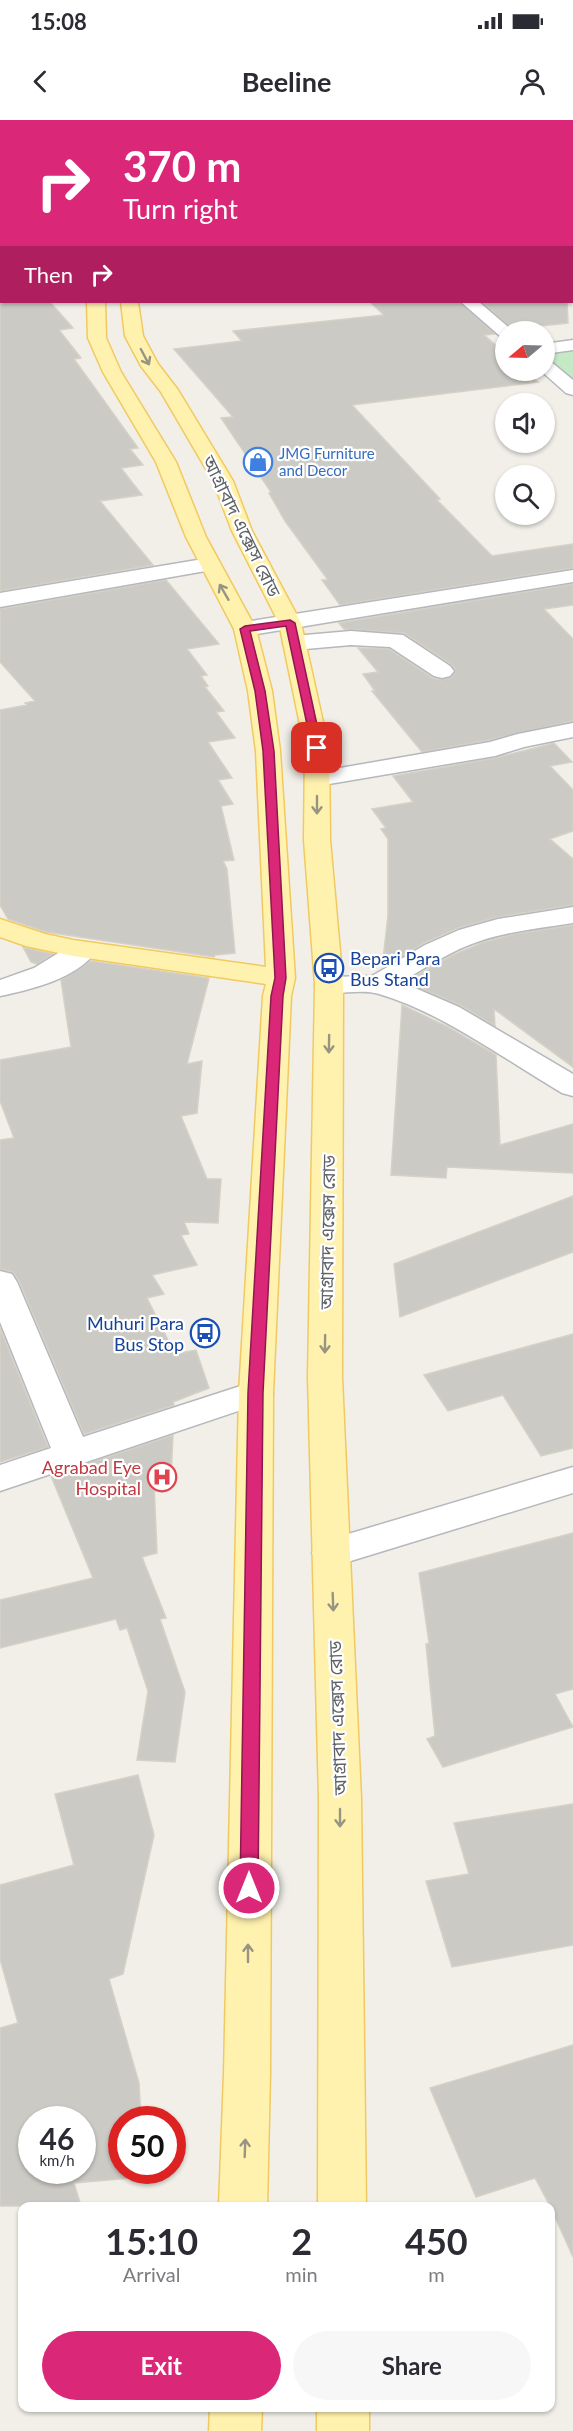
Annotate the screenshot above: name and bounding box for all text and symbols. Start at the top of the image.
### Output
text: 15:08 [30,8,87,35]
icon: back [24,65,57,98]
text: Beeline [242,65,331,98]
icon: person [516,65,549,98]
text: 370 m [123,141,241,191]
icon: right [24,144,102,222]
text: Turn right [123,192,238,225]
icon: right [85,258,118,291]
text: Then [24,261,73,288]
north arrow [495,321,555,381]
map controls [495,321,555,525]
one-way arrow [139,348,151,365]
button: sound [495,393,555,453]
place label: JMG Furniture and Decor [279,444,375,479]
shop icon: JMG Furniture and Decor [242,446,274,478]
street label: আগ্রাবাদ এক্সেস রোড [198,451,286,600]
button: search [495,465,555,525]
one-way arrow [218,584,230,601]
pin [291,722,342,773]
icon: arrive [300,731,333,764]
one-way arrow [311,794,323,814]
place label: Bepari Para Bus Stand [350,947,440,990]
bus stop icon: Bepari Para Bus Stand [313,952,345,984]
one-way arrow [323,1033,335,1053]
street label: আগ্রাবাদ এক্সেস রোড [315,1154,339,1310]
place label: Muhuri Para Bus Stop [87,1312,184,1355]
bus stop icon: Muhuri Para Bus Stop [189,1317,221,1349]
one-way arrow [319,1333,331,1353]
place label: Agrabad Eye Hospital [42,1456,141,1499]
hospital icon: Agrabad Eye Hospital [146,1461,178,1493]
one-way arrow [327,1591,338,1611]
street label: আগ্রাবাদ এক্সেস রোড [323,1640,351,1797]
one-way arrow [334,1807,346,1827]
position arrow [217,1856,281,1920]
one-way arrow [242,1944,254,1964]
speed limit sign: 50 [108,2106,186,2184]
text: 46 [40,2120,74,2156]
one-way arrow [239,2139,250,2159]
text: km/h [39,2151,75,2169]
text: 15:10 [105,2219,198,2263]
text: 2 [291,2219,312,2263]
text: 450 [405,2219,468,2263]
text: Arrival [123,2262,180,2286]
text: min [285,2262,318,2286]
text: m [428,2262,445,2286]
button: Exit [42,2331,281,2400]
button: Share [293,2331,531,2400]

